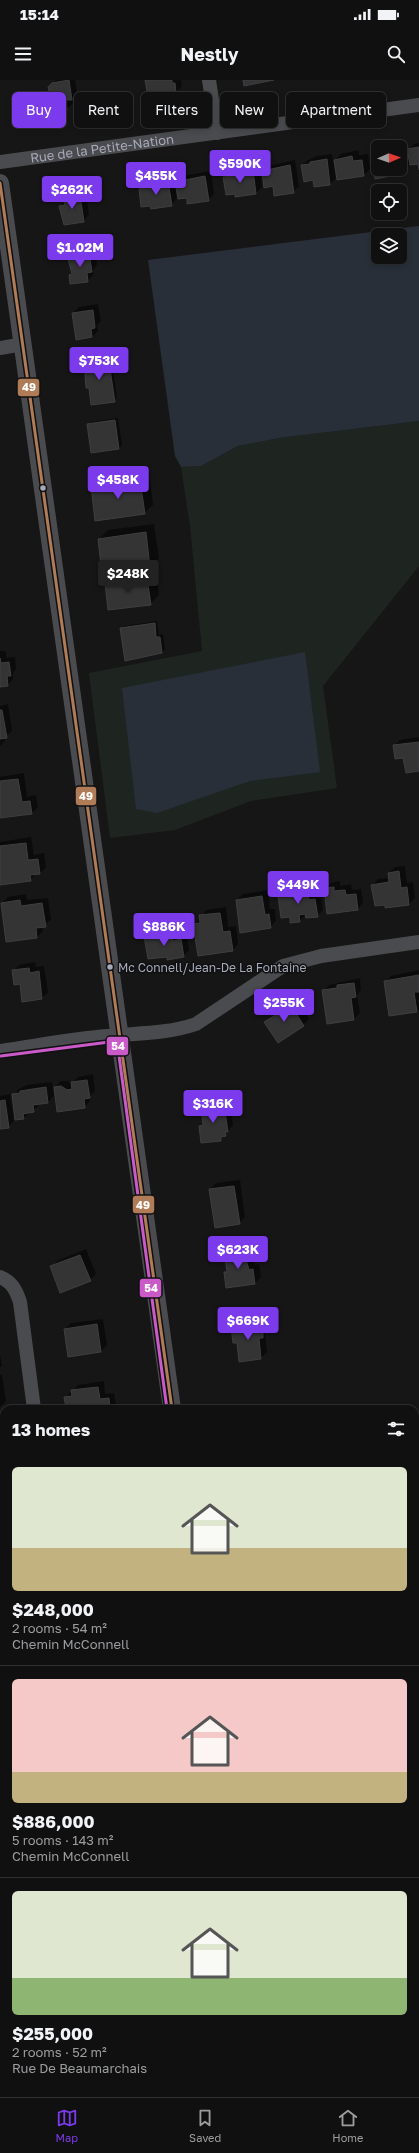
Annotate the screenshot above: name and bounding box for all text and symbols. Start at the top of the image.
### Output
text: 15:14 [20,5,59,23]
icon: menu [12,43,34,65]
text: Nestly [181,43,238,65]
icon: search [385,43,407,65]
chip: Buy [12,92,66,128]
chip: Rent [74,92,133,128]
chip: Filters [141,92,212,128]
chip: New [220,92,278,128]
chip: Apartment [286,92,386,128]
street label: Rue de la Petite-Nation [29,130,175,166]
north arrow [371,140,407,176]
map controls [371,140,407,264]
pin: $590K [212,150,268,184]
text: $590K [219,155,261,171]
pin: $455K [128,162,184,196]
text: $455K [135,167,177,183]
pin: $262K [44,176,100,210]
text: $262K [51,181,93,197]
button: locate [371,184,407,220]
button: layers [371,228,407,264]
pin: $1.02M [47,234,113,268]
text: $1.02M [56,239,104,255]
pin: $753K [71,347,127,381]
text: $753K [78,352,120,368]
line badge: 49 [17,378,40,397]
text: 49 [22,380,36,393]
pin: $458K [90,466,146,500]
text: $458K [97,471,139,487]
unlabelled marker [38,483,48,493]
pin: $248K [100,560,156,594]
text: $248K [107,565,149,581]
line badge: 49 [75,786,97,806]
text: 49 [79,789,93,802]
pin: $449K [270,871,326,905]
text: $449K [277,876,319,892]
pin: $886K [136,913,192,947]
text: $886K [142,918,186,934]
place label: Mc Connell/Jean-De La Fontaine [118,960,306,975]
marker: Mc Connell/Jean-De La Fontaine [105,962,115,972]
pin: $255K [256,989,312,1023]
text: $255K [263,994,305,1010]
line badge: 54 [106,1036,129,1056]
text: 54 [111,1039,125,1052]
pin: $316K [185,1090,241,1124]
text: $316K [192,1095,234,1111]
line badge: 49 [132,1195,155,1214]
text: 49 [136,1198,150,1211]
pin: $623K [210,1236,266,1270]
text: $623K [217,1241,259,1257]
line badge: 54 [139,1278,162,1298]
text: 54 [144,1281,158,1294]
pin: $669K [220,1307,276,1341]
text: $669K [227,1312,269,1328]
icon: filters [385,1418,407,1440]
text: 13 homes [12,1419,90,1440]
icon: home [174,1493,246,1565]
text: $248,000 [12,1599,94,1620]
text: 2 rooms · 54 m² [12,1620,107,1636]
text: Chemin McConnell [12,1636,129,1652]
icon: home [174,1705,246,1777]
text: $886,000 [12,1811,95,1832]
text: 5 rooms · 143 m² [12,1832,113,1848]
text: Chemin McConnell [12,1848,129,1864]
icon: home [174,1917,246,1989]
text: $255,000 [12,2023,93,2044]
text: 2 rooms · 52 m² [12,2044,107,2060]
text: Rue De Beaumarchais [12,2060,147,2076]
tab: Map [56,2107,78,2144]
tab: Saved [189,2107,221,2144]
tab: Home [332,2107,363,2144]

